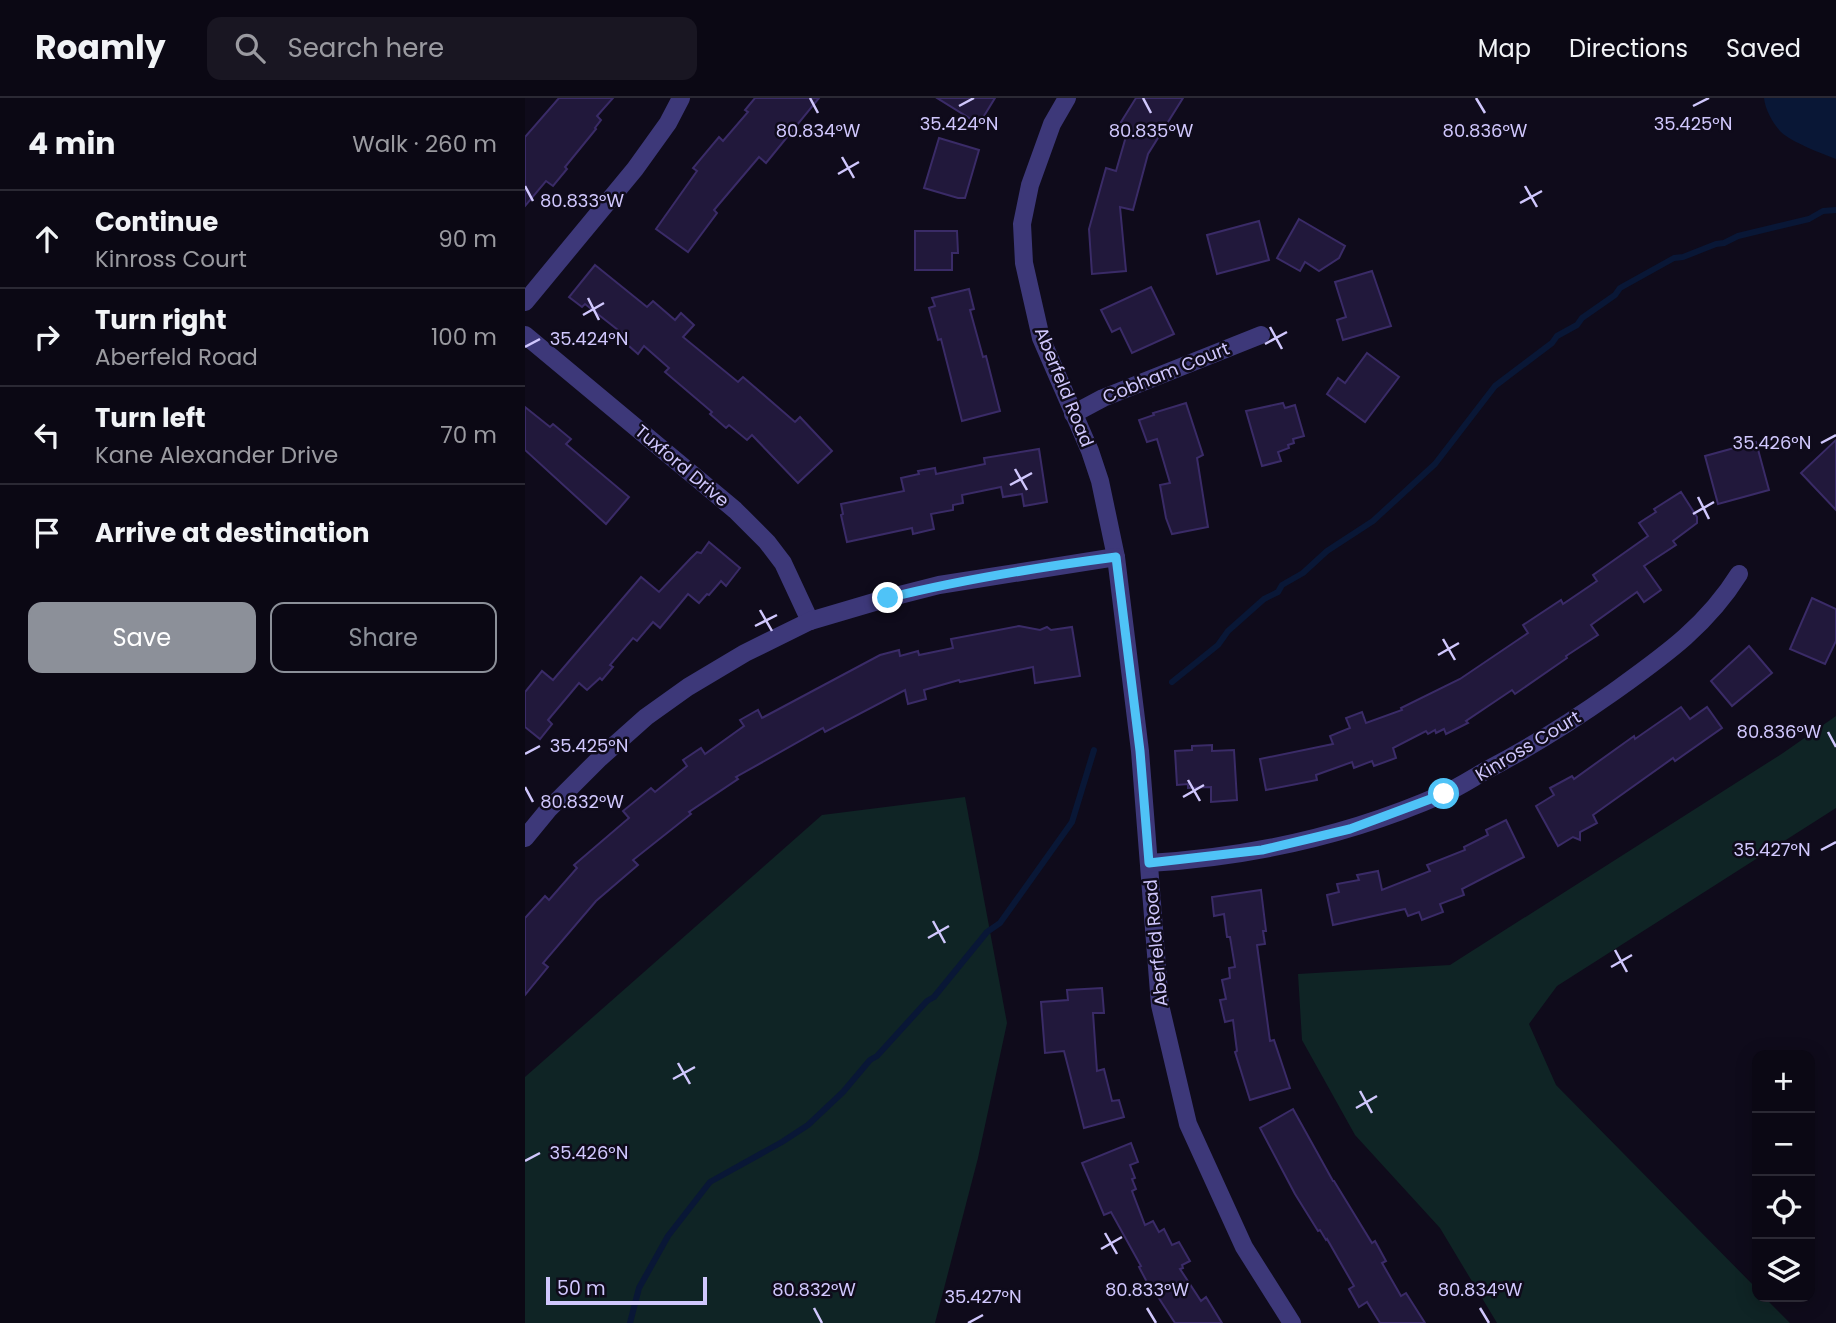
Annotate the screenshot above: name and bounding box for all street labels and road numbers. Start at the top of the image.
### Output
street label: Aberfeld Road [1029,323,1100,451]
street label: Cobham Court [1099,336,1233,409]
street label: Tuxford Drive [630,419,735,513]
street label: Kinross Court [1470,704,1585,787]
street label: Aberfeld Road [1137,878,1174,1008]

